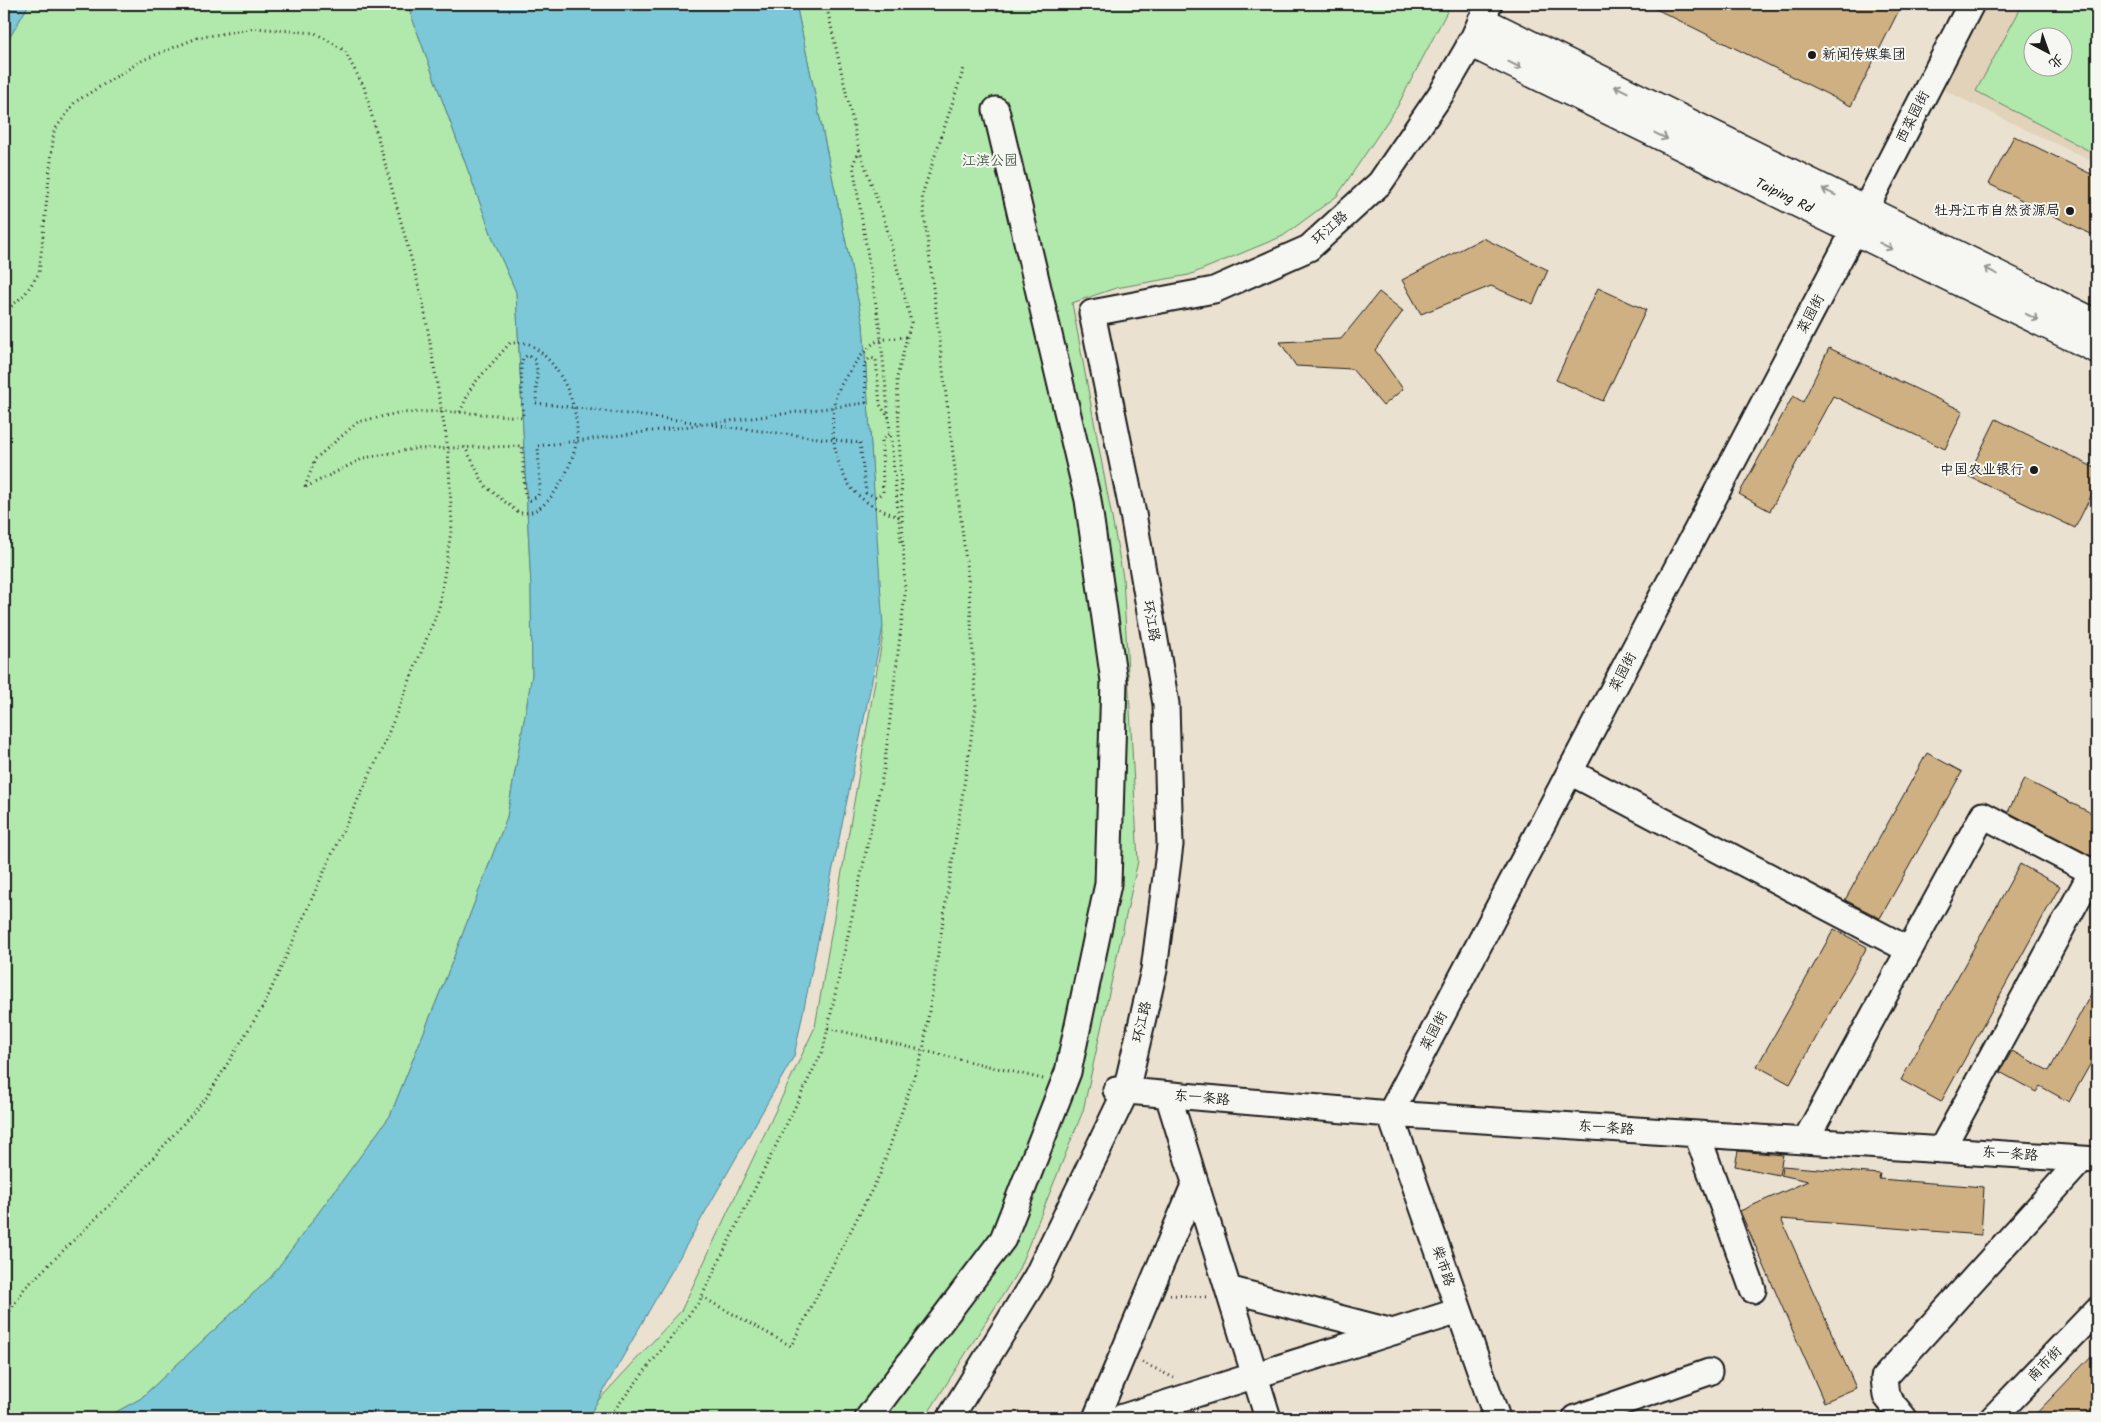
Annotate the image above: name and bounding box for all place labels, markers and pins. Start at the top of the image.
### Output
place label: 新闻传媒集团 [1822,44,1906,66]
marker: 新闻传媒集团 [1806,49,1818,61]
place label: 牡丹江市自然资源局 [1934,200,2060,222]
marker: 牡丹江市自然资源局 [2064,205,2076,217]
place label: 中国农业银行 [1940,459,2024,481]
marker: 中国农业银行 [2028,464,2040,476]

